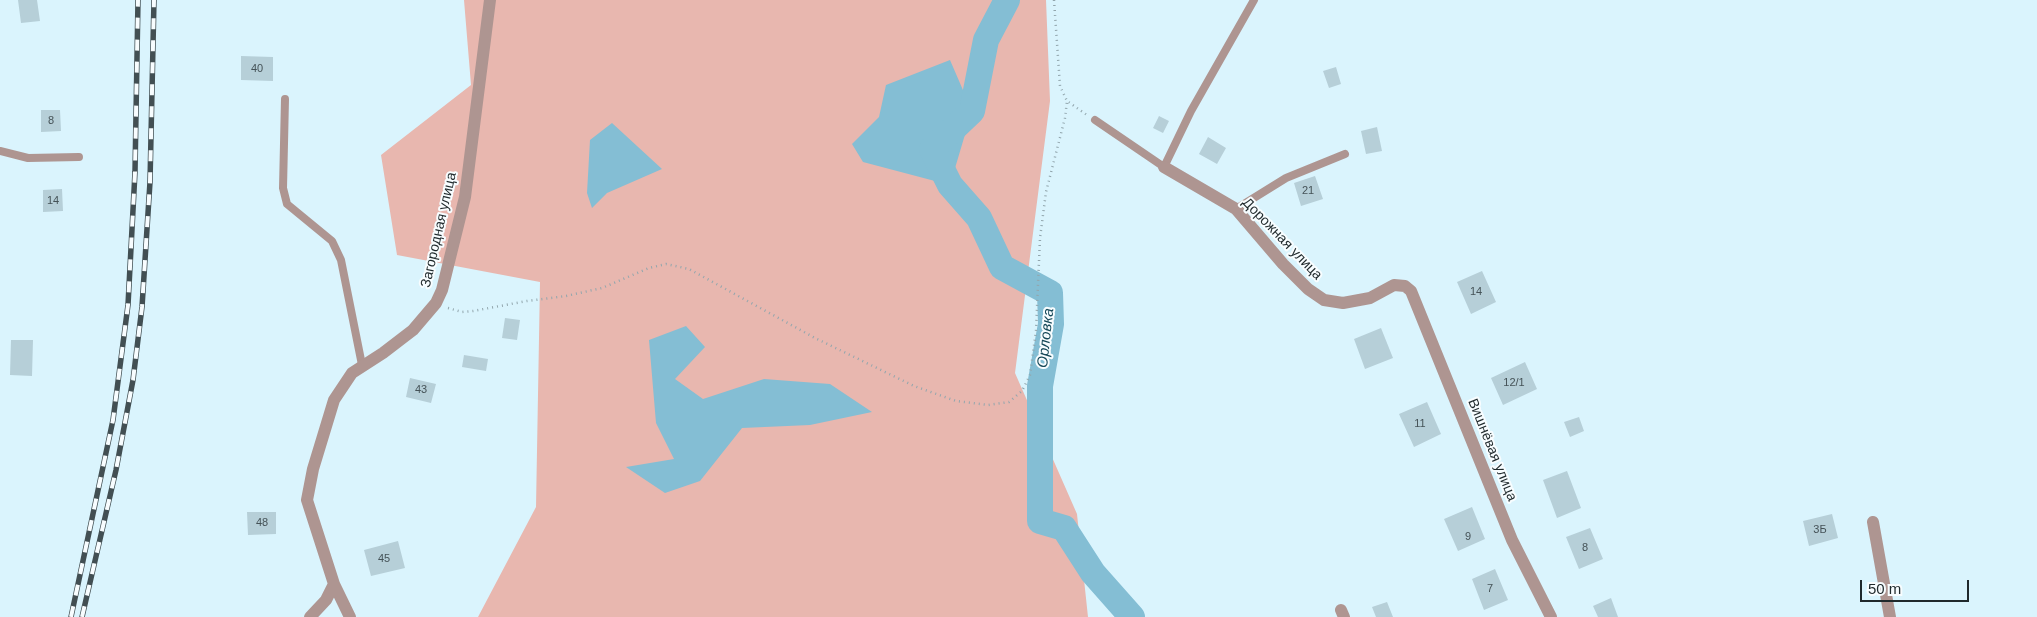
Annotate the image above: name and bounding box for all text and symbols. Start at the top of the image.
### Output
house number: 40 [251,62,263,76]
house number: 8 [48,114,54,128]
street label: Загородная улица [418,171,460,289]
house number: 21 [1302,184,1314,198]
house number: 14 [47,194,59,208]
street label: Дорожная улица [1239,194,1325,284]
house number: 14 [1470,285,1482,299]
water label: Орловка [1034,307,1058,369]
house number: 12/1 [1503,376,1525,390]
house number: 43 [415,383,427,397]
street label: Вишнёвая улица [1464,396,1520,504]
house number: 11 [1414,417,1426,431]
house number: 48 [256,516,268,530]
house number: 3Б [1813,523,1827,537]
house number: 9 [1465,530,1471,544]
house number: 8 [1582,541,1588,555]
house number: 45 [378,552,390,566]
scale bar [1862,570,1971,602]
text: 50 m [1868,580,1901,597]
house number: 7 [1487,582,1493,596]

